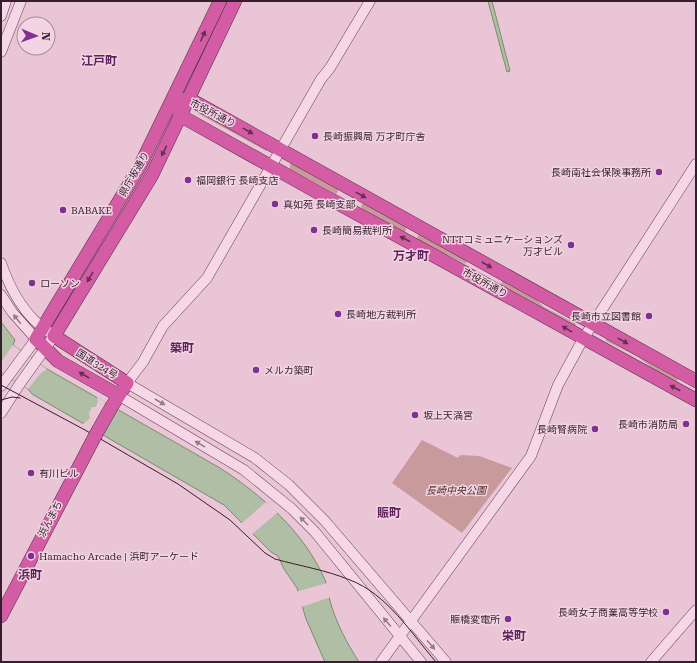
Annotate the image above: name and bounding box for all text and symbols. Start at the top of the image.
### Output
north arrow [16,16,56,56]
one-way arrow [200,30,206,41]
text: N [39,32,52,41]
district label: 江戸町 [81,54,117,68]
street label: 市役所通り [188,97,238,129]
one-way arrow [242,128,254,135]
marker: 長崎振興局 万才町庁舎 [310,131,320,141]
place label: 長崎振興局 万才町庁舎 [323,131,426,142]
one-way arrow [161,145,167,156]
street label: 県庁坂通り [117,150,151,198]
place label: 長崎南社会保険事務所 [551,167,651,178]
marker: 長崎南社会保険事務所 [654,167,664,177]
marker: 福岡銀行 長崎支店 [183,175,193,185]
place label: 福岡銀行 長崎支店 [196,175,279,186]
one-way arrow [355,192,367,198]
marker: 真如苑 長崎支部 [270,199,280,209]
place label: 真如苑 長崎支部 [283,199,356,210]
marker: BABAKE [58,205,68,215]
place label: BABAKE [71,205,112,216]
marker: 長崎簡易裁判所 [309,225,319,235]
place label: 長崎簡易裁判所 [322,225,392,236]
place label: NTTコミュニケーションズ 万才ビル [442,234,563,257]
one-way arrow [399,236,410,242]
marker: NTTコミュニケーションズ 万才ビル [566,240,576,250]
district label: 万才町 [393,249,429,263]
one-way arrow [481,261,493,268]
street label: 市役所通り [460,266,510,300]
one-way arrow [87,271,94,283]
marker: ローソン [27,278,37,288]
place label: ローソン [40,278,80,289]
marker: 長崎地方裁判所 [333,309,343,319]
place label: 長崎地方裁判所 [346,309,416,320]
place label: 長崎市立図書館 [571,311,641,322]
marker: 長崎市立図書館 [644,311,654,321]
one-way arrow [12,313,21,324]
one-way arrow [561,326,573,333]
one-way arrow [617,337,629,344]
district label: 築町 [170,341,194,355]
street label: 国道324号 [74,347,120,381]
marker: メルカ築町 [251,365,261,375]
place label: メルカ築町 [264,365,314,376]
one-way arrow [78,372,90,379]
one-way arrow [669,385,681,391]
one-way arrow [154,399,166,406]
marker: 坂上天満宮 [410,410,420,420]
place label: 坂上天満宮 [423,410,473,421]
place label: 長崎市消防局 [618,419,678,430]
marker: 長崎市消防局 [681,419,691,429]
place label: 長崎腎病院 [537,424,587,435]
marker: 長崎腎病院 [590,424,600,434]
one-way arrow [194,441,206,448]
marker: 有川ビル [26,468,36,478]
place label: 有川ビル [39,468,79,479]
park label: 長崎中央公園 [426,485,488,496]
street label: 浜んまち [36,499,64,539]
district label: 賑町 [377,506,401,520]
one-way arrow [300,516,309,526]
marker: Hamacho Arcade | 浜町アーケード [26,551,36,561]
place label: Hamacho Arcade | 浜町アーケード [39,551,199,562]
district label: 浜町 [18,568,42,582]
place label: 長崎女子商業高等学校 [558,607,658,618]
marker: 長崎女子商業高等学校 [661,607,671,617]
place label: 賑橋変電所 [450,614,500,625]
marker: 賑橋変電所 [503,614,513,624]
one-way arrow [383,616,392,627]
district label: 栄町 [502,629,526,643]
one-way arrow [427,640,436,651]

